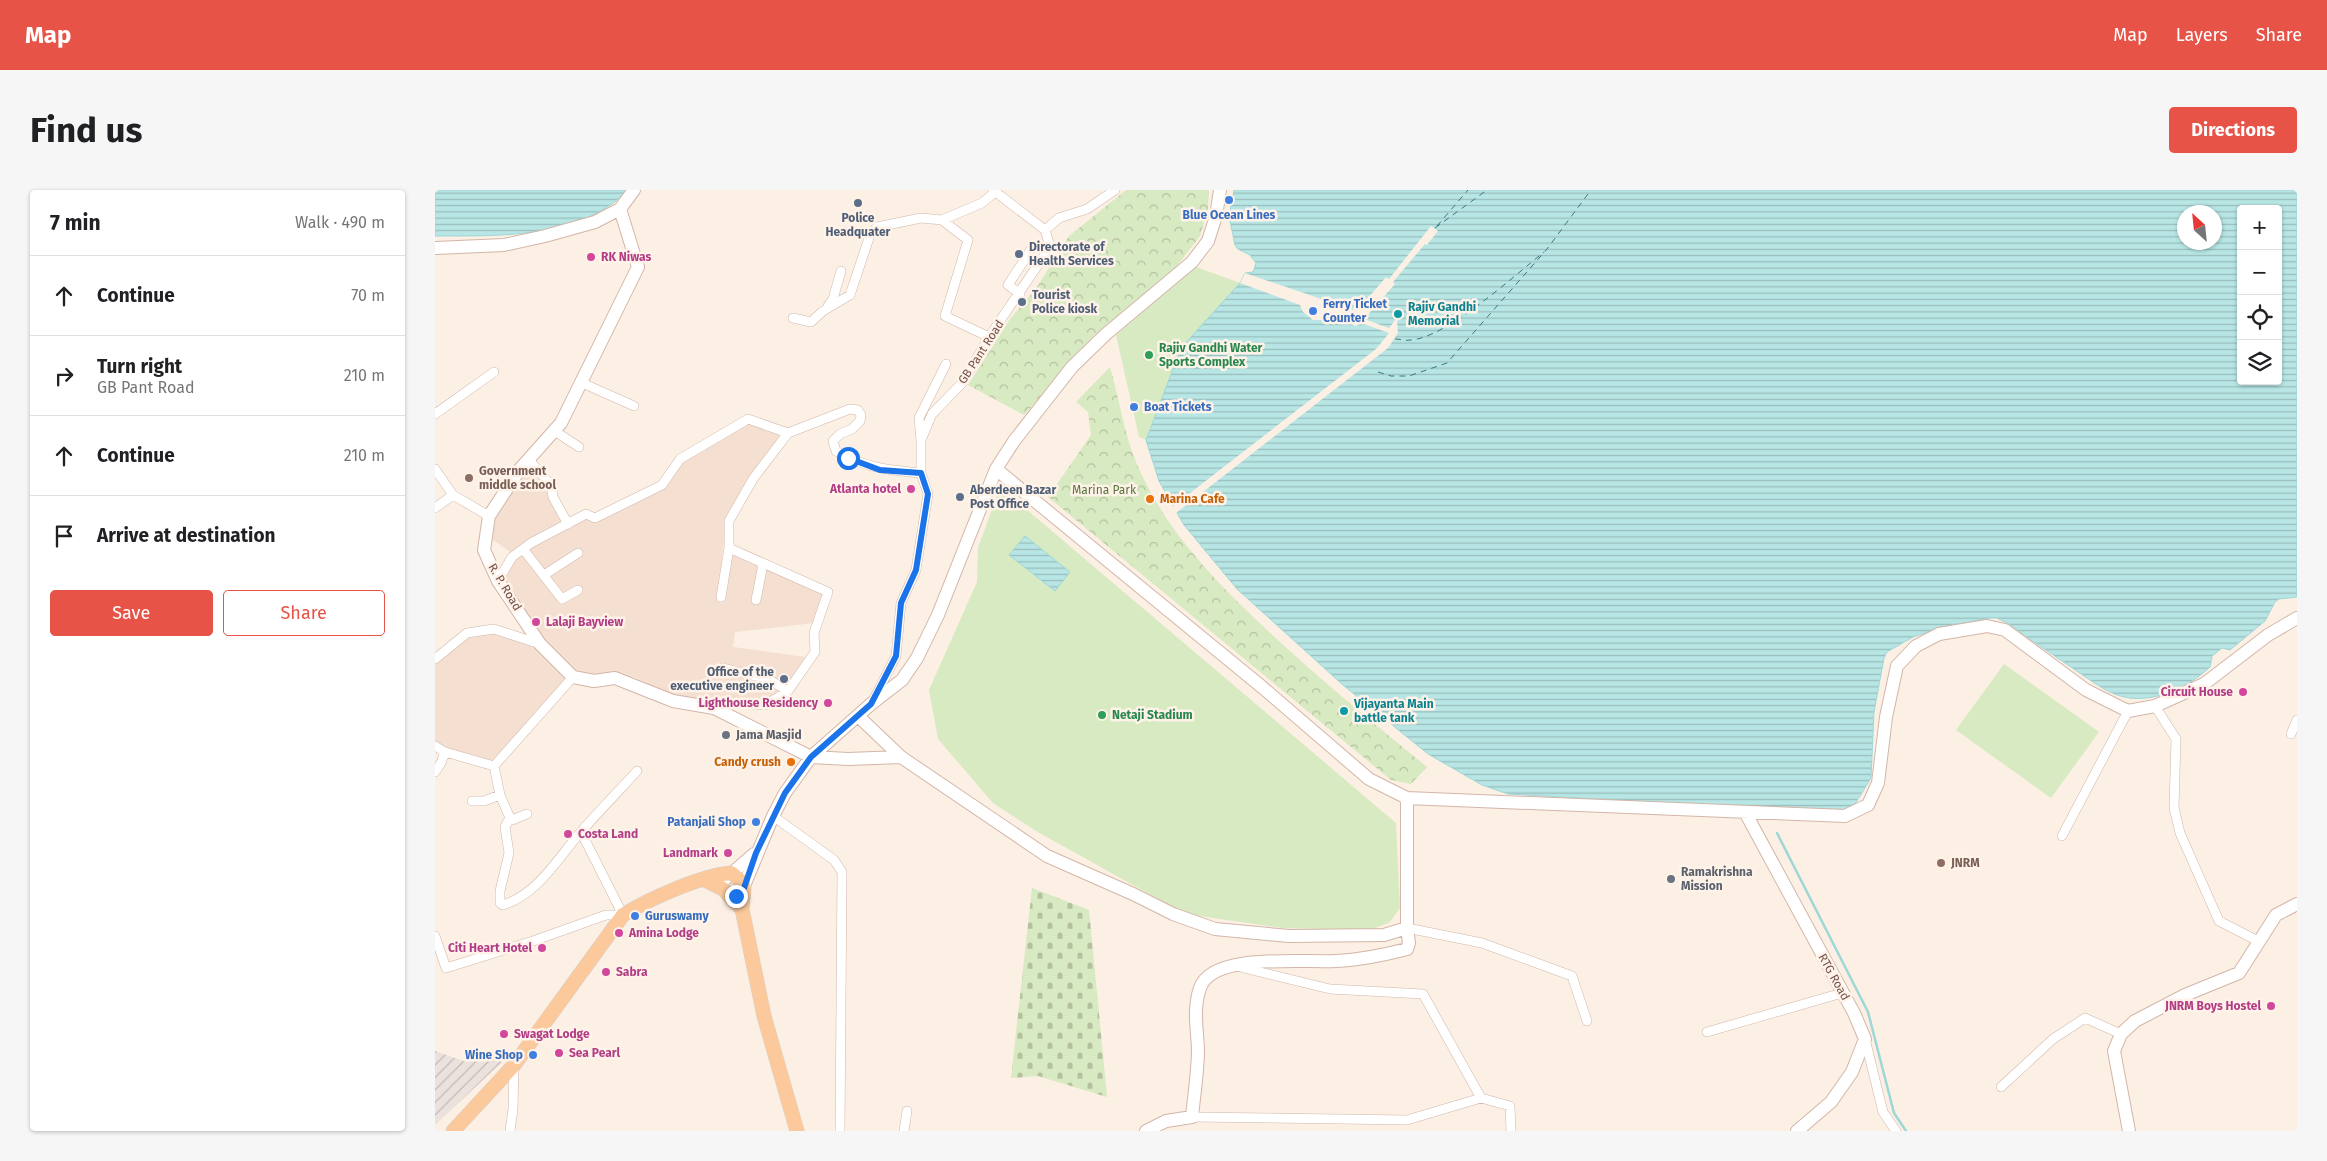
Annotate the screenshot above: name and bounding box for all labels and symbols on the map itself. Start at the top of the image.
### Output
marker: Blue Ocean Lines [1223,194,1235,206]
marker: Police Headquater [852,197,864,209]
north arrow [2177,205,2222,250]
place label: Blue Ocean Lines [1183,208,1276,222]
place label: Police Headquater [826,211,891,239]
place label: Directorate of Health Services [1029,240,1114,268]
marker: Directorate of Health Services [1013,248,1025,260]
place label: RK Niwas [601,250,651,264]
marker: RK Niwas [585,251,597,263]
place label: Tourist Police kiosk [1032,288,1098,316]
marker: Tourist Police kiosk [1016,296,1028,308]
place label: Ferry Ticket Counter [1323,297,1387,325]
place label: Rajiv Gandhi Memorial [1408,300,1476,328]
marker: Ferry Ticket Counter [1307,305,1319,317]
marker: Rajiv Gandhi Memorial [1392,308,1404,320]
street label: GB Pant Road [955,318,1007,386]
place label: Rajiv Gandhi Water Sports Complex [1159,341,1263,369]
marker: Rajiv Gandhi Water Sports Complex [1143,349,1155,361]
place label: Boat Tickets [1144,400,1212,414]
marker: Boat Tickets [1128,401,1140,413]
route start [837,447,860,470]
place label: Government middle school [479,464,556,492]
marker: Government middle school [463,472,475,484]
place label: Atlanta hotel [829,482,901,496]
marker: Atlanta hotel [905,483,917,495]
place label: Aberdeen Bazar Post Office [969,483,1056,511]
park label: Marina Park [1072,483,1137,497]
marker: Aberdeen Bazar Post Office [954,491,966,503]
place label: Marina Cafe [1160,492,1225,506]
marker: Marina Cafe [1144,493,1156,505]
street label: R. P. Road [485,561,525,613]
place label: Lalaji Bayview [546,615,623,629]
marker: Lalaji Bayview [530,616,542,628]
place label: Office of the executive engineer [670,665,774,693]
marker: Office of the executive engineer [778,673,790,685]
place label: Circuit House [2161,685,2233,699]
marker: Circuit House [2237,686,2249,698]
place label: Lighthouse Residency [698,696,819,710]
marker: Lighthouse Residency [822,697,834,709]
place label: Vijayanta Main battle tank [1353,697,1434,725]
marker: Vijayanta Main battle tank [1338,705,1350,717]
place label: Netaji Stadium [1112,708,1193,722]
marker: Netaji Stadium [1096,709,1108,721]
place label: Jama Masjid [735,728,802,742]
marker: Jama Masjid [720,729,732,741]
place label: Candy crush [714,755,781,769]
marker: Candy crush [785,756,797,768]
place label: Patanjali Shop [667,815,746,829]
marker: Patanjali Shop [750,816,762,828]
place label: Costa Land [578,827,638,841]
marker: Costa Land [562,828,574,840]
place label: Landmark [663,846,718,860]
marker: Landmark [722,847,734,859]
place label: JNRM [1950,856,1980,870]
marker: JNRM [1935,857,1947,869]
place label: Ramakrishna Mission [1681,865,1753,893]
marker: Ramakrishna Mission [1665,873,1677,885]
route end [725,885,748,908]
place label: Guruswamy [645,909,709,923]
marker: Guruswamy [629,910,641,922]
place label: Amina Lodge [628,926,699,940]
marker: Amina Lodge [613,927,625,939]
place label: Citi Heart Hotel [448,941,532,955]
marker: Citi Heart Hotel [536,942,548,954]
street label: RTG Road [1815,951,1853,1003]
place label: Sabra [616,965,648,979]
marker: Sabra [600,966,612,978]
place label: JNRM Boys Hostel [2164,999,2261,1013]
marker: JNRM Boys Hostel [2265,1000,2277,1012]
place label: Swagat Lodge [514,1027,590,1041]
marker: Swagat Lodge [498,1028,510,1040]
place label: Sea Pearl [569,1046,621,1060]
marker: Sea Pearl [553,1047,565,1059]
place label: Wine Shop [465,1048,523,1062]
marker: Wine Shop [527,1049,539,1061]

